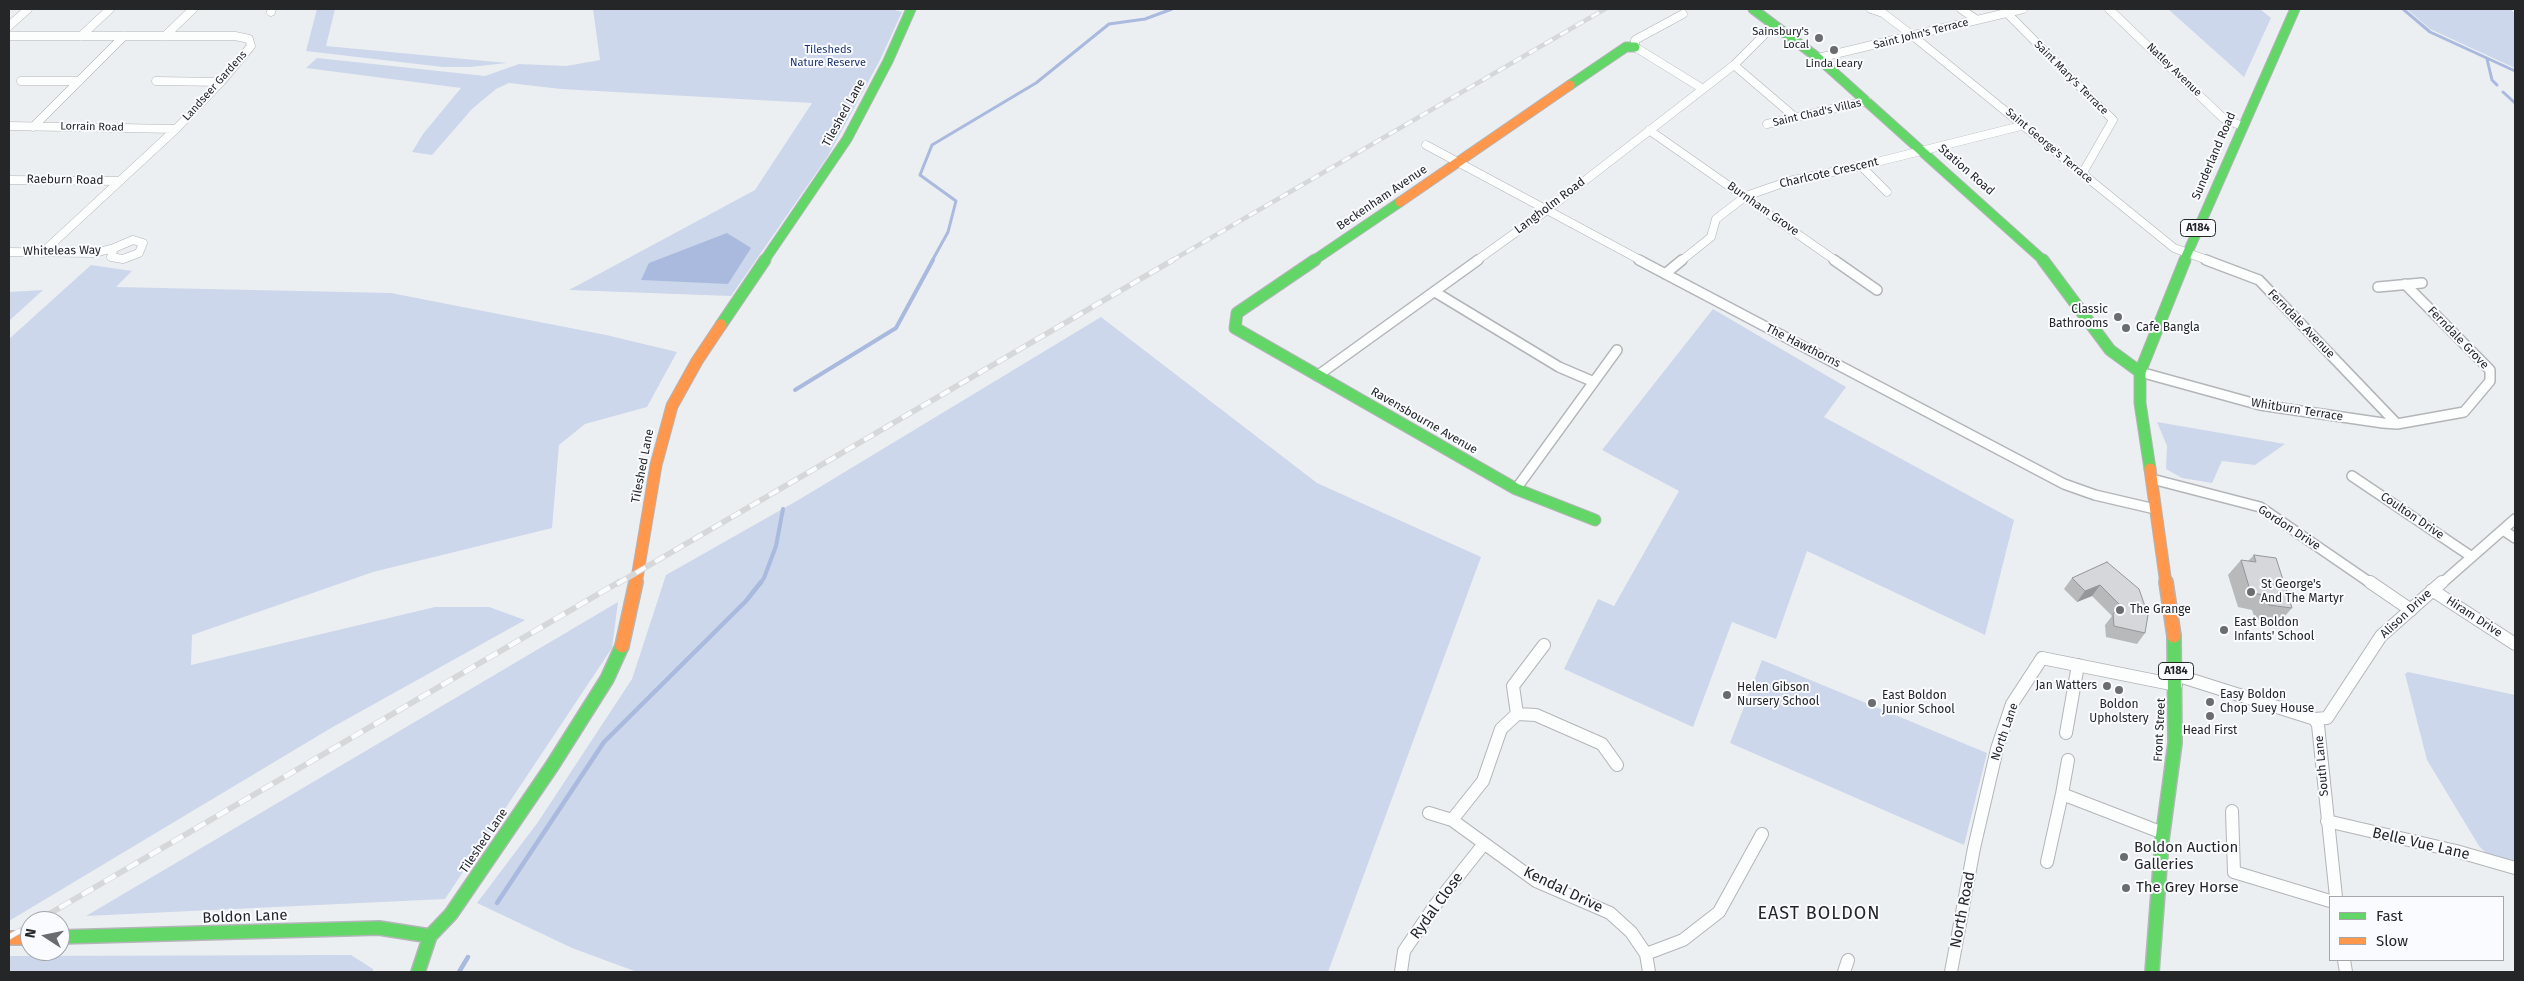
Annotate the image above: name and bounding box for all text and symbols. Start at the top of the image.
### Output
street label: Saint John's Terrace [1872,16,1970,52]
place label: Sainsbury's Local [1752,25,1809,51]
marker: Sainsbury's Local [1813,32,1825,44]
street label: Saint Mary's Terrace [2031,38,2111,118]
street label: Natley Avenue [2144,40,2204,100]
park label: Tilesheds Nature Reserve [790,43,866,69]
marker: Linda Leary [1828,44,1840,56]
street label: Landseer Gardens [180,48,250,124]
place label: Linda Leary [1805,57,1863,71]
street label: Tileshed Lane [820,77,868,149]
street label: Saint Chad's Villas [1771,96,1863,130]
street label: Saint George's Terrace [2003,106,2095,186]
street label: Sunderland Road [2189,110,2239,202]
street label: Lorrain Road [60,120,124,134]
street label: Station Road [1935,142,1997,198]
street label: Charlcote Crescent [1778,155,1880,191]
street label: Beckenham Avenue [1334,162,1430,234]
street label: Raeburn Road [26,172,104,188]
street label: Langholm Road [1512,175,1588,237]
street label: Burnham Grove [1724,179,1802,239]
road number: A184 [2180,220,2216,237]
street label: Whiteleas Way [23,243,101,259]
street label: Ferndale Avenue [2264,287,2338,361]
place label: Classic Bathrooms [2049,303,2108,331]
street label: Ferndale Grove [2424,304,2492,372]
marker: Classic Bathrooms [2112,311,2124,323]
street label: The Hawthorns [1763,321,1843,371]
place label: Cafe Bangla [2136,321,2200,335]
marker: Cafe Bangla [2120,322,2132,334]
street label: Ravensbourne Avenue [1368,385,1480,457]
street label: Whitburn Terrace [2250,396,2344,424]
street label: Tileshed Lane [629,428,657,504]
street label: Coulton Drive [2378,489,2446,543]
street label: Gordon Drive [2255,503,2323,553]
place label: St George's And The Martyr [2261,578,2344,606]
marker: St George's And The Martyr [2245,586,2257,598]
street label: Alison Drive [2377,587,2435,641]
street label: Hiram Drive [2443,594,2505,640]
place label: The Grange [2130,603,2191,617]
marker: The Grange [2114,604,2126,616]
place label: East Boldon Infants' School [2234,616,2314,644]
marker: East Boldon Infants' School [2218,624,2230,636]
road number: A184 [2158,662,2194,679]
place label: Jan Watters [2035,679,2097,693]
marker: Jan Watters [2101,680,2113,692]
place label: Helen Gibson Nursery School [1737,681,1819,709]
marker: Boldon Upholstery [2113,684,2125,696]
place label: Easy Boldon Chop Suey House [2220,688,2314,716]
marker: Helen Gibson Nursery School [1721,689,1733,701]
place label: East Boldon Junior School [1882,689,1955,717]
marker: Easy Boldon Chop Suey House [2204,696,2216,708]
marker: East Boldon Junior School [1866,697,1878,709]
place label: Boldon Upholstery [2089,698,2149,726]
street label: Front Street [2151,698,2169,762]
street label: North Lane [1988,701,2022,763]
marker: Head First [2204,710,2216,722]
place label: Head First [2183,724,2237,738]
street label: South Lane [2312,735,2332,797]
street label: Tileshed Lane [457,806,511,876]
street label: Belle Vue Lane [2370,824,2472,864]
place label: Boldon Auction Galleries [2134,839,2238,874]
marker: Boldon Auction Galleries [2118,851,2130,863]
street label: Kendal Drive [1520,863,1606,917]
street label: Rydal Close [1407,869,1467,943]
street label: North Road [1947,870,1979,950]
place label: The Grey Horse [2136,879,2239,897]
marker: The Grey Horse [2120,882,2132,894]
legend [2329,896,2504,961]
district label: EAST BOLDON [1756,903,1882,925]
street label: Boldon Lane [202,907,288,927]
text: Fast [2376,907,2403,925]
north arrow [20,911,70,961]
text: N [22,927,40,939]
text: Slow [2376,932,2408,950]

